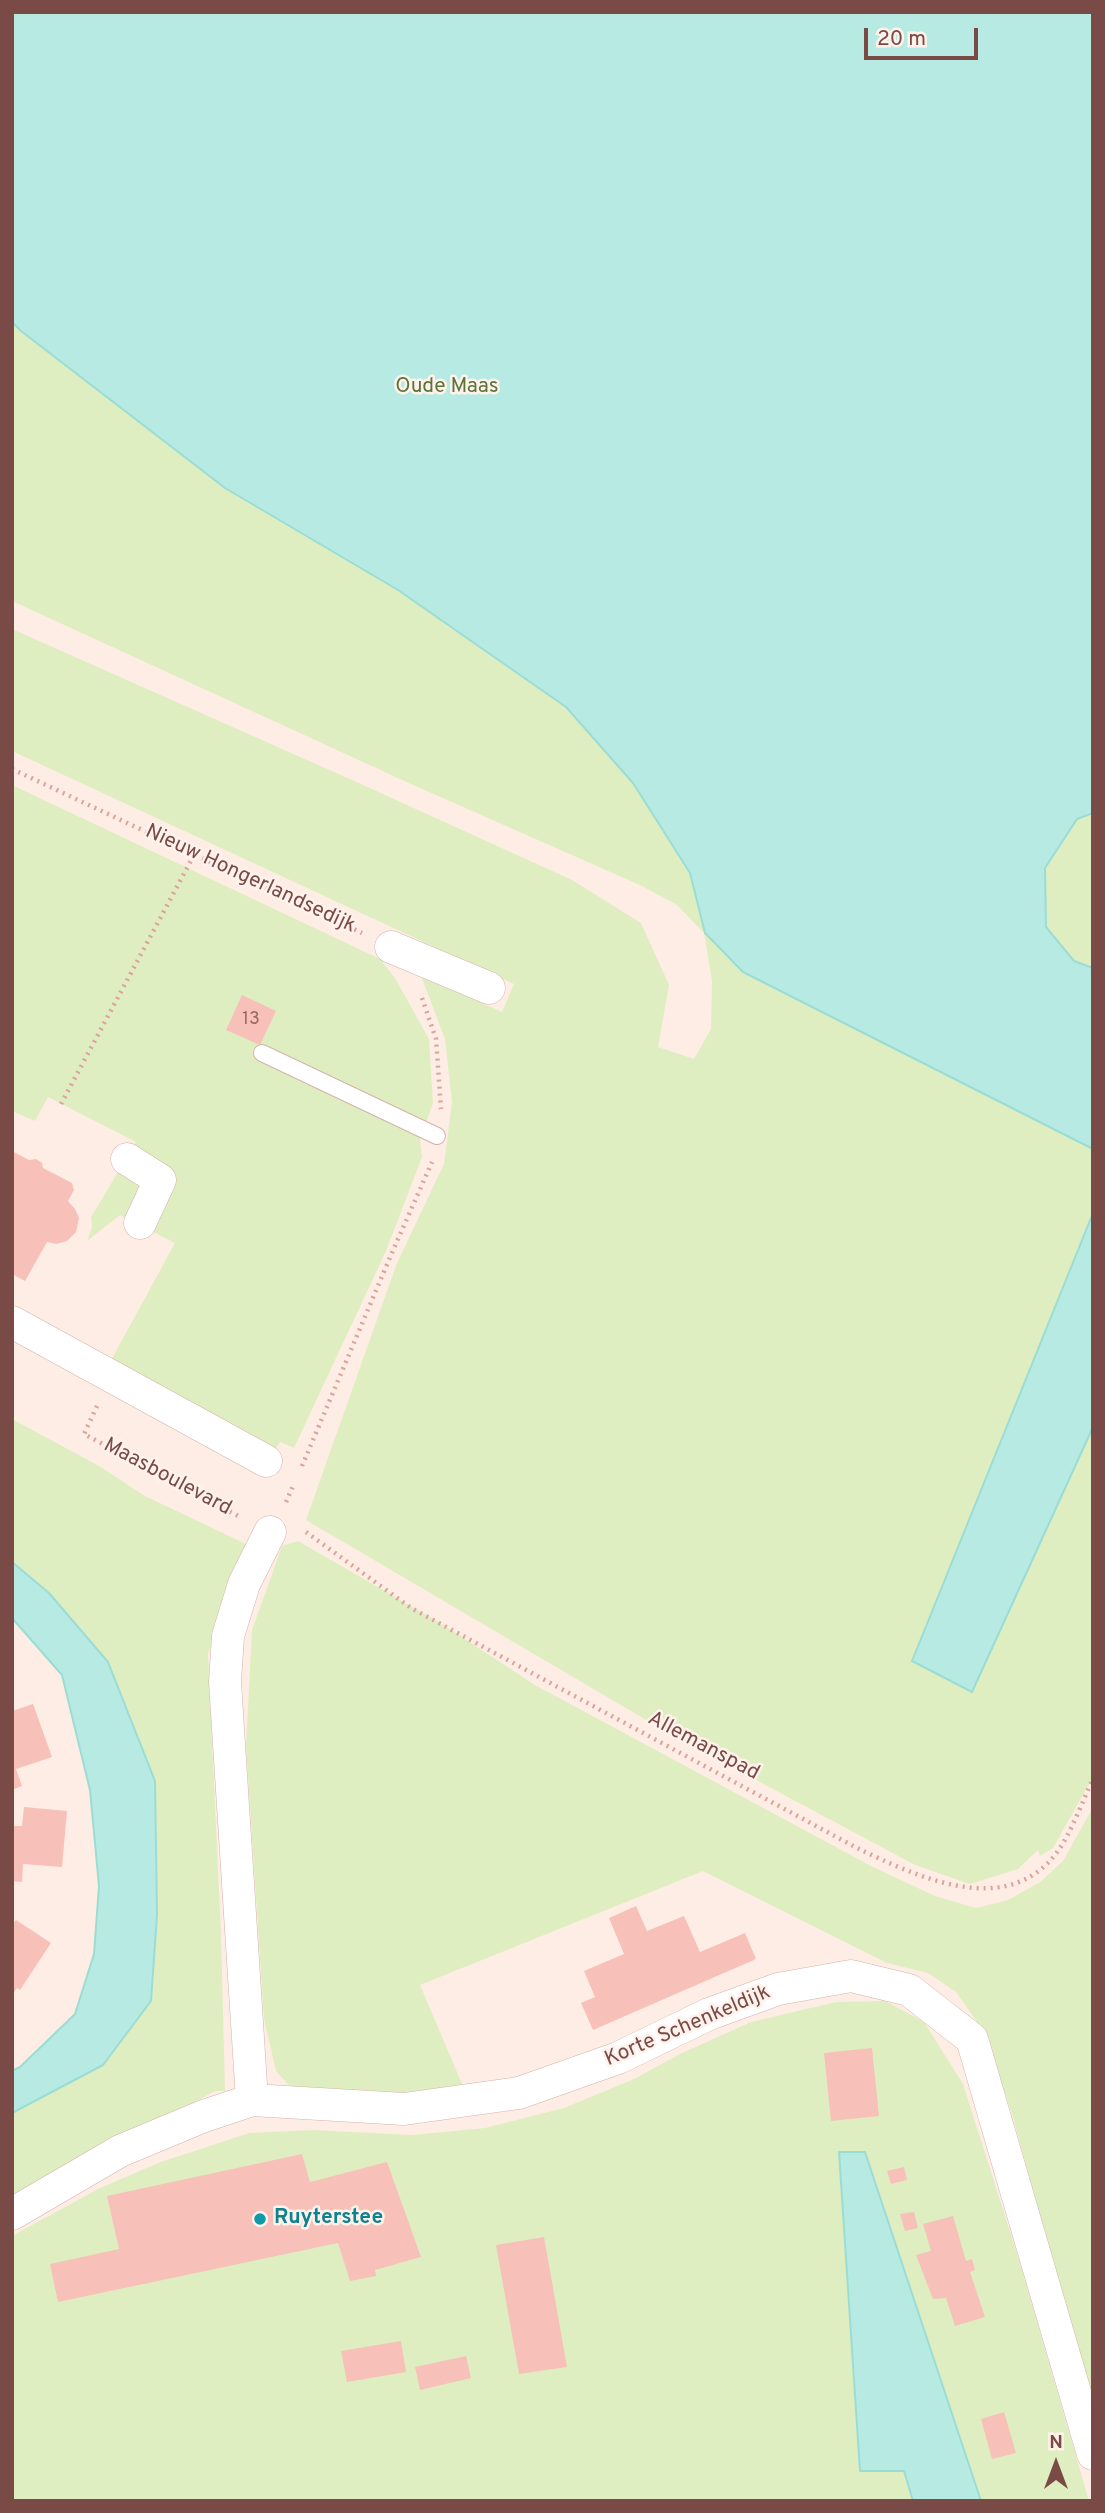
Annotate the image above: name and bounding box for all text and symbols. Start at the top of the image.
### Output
scale bar [867,14,981,58]
text: 20 m [877,26,926,53]
park label: Oude Maas [395,375,499,401]
street label: Nieuw Hongerlandsedijk [141,820,359,940]
house number: 13 [242,1009,260,1031]
street label: Maasboulevard [99,1434,235,1522]
street label: Allemanspad [643,1707,763,1787]
street label: Korte Schenkeldijk [602,1981,774,2073]
place label: Ruyterstee [274,2206,383,2232]
marker: Ruyterstee [252,2211,268,2227]
north arrow [1021,2429,1091,2499]
text: N [1049,2431,1063,2455]

